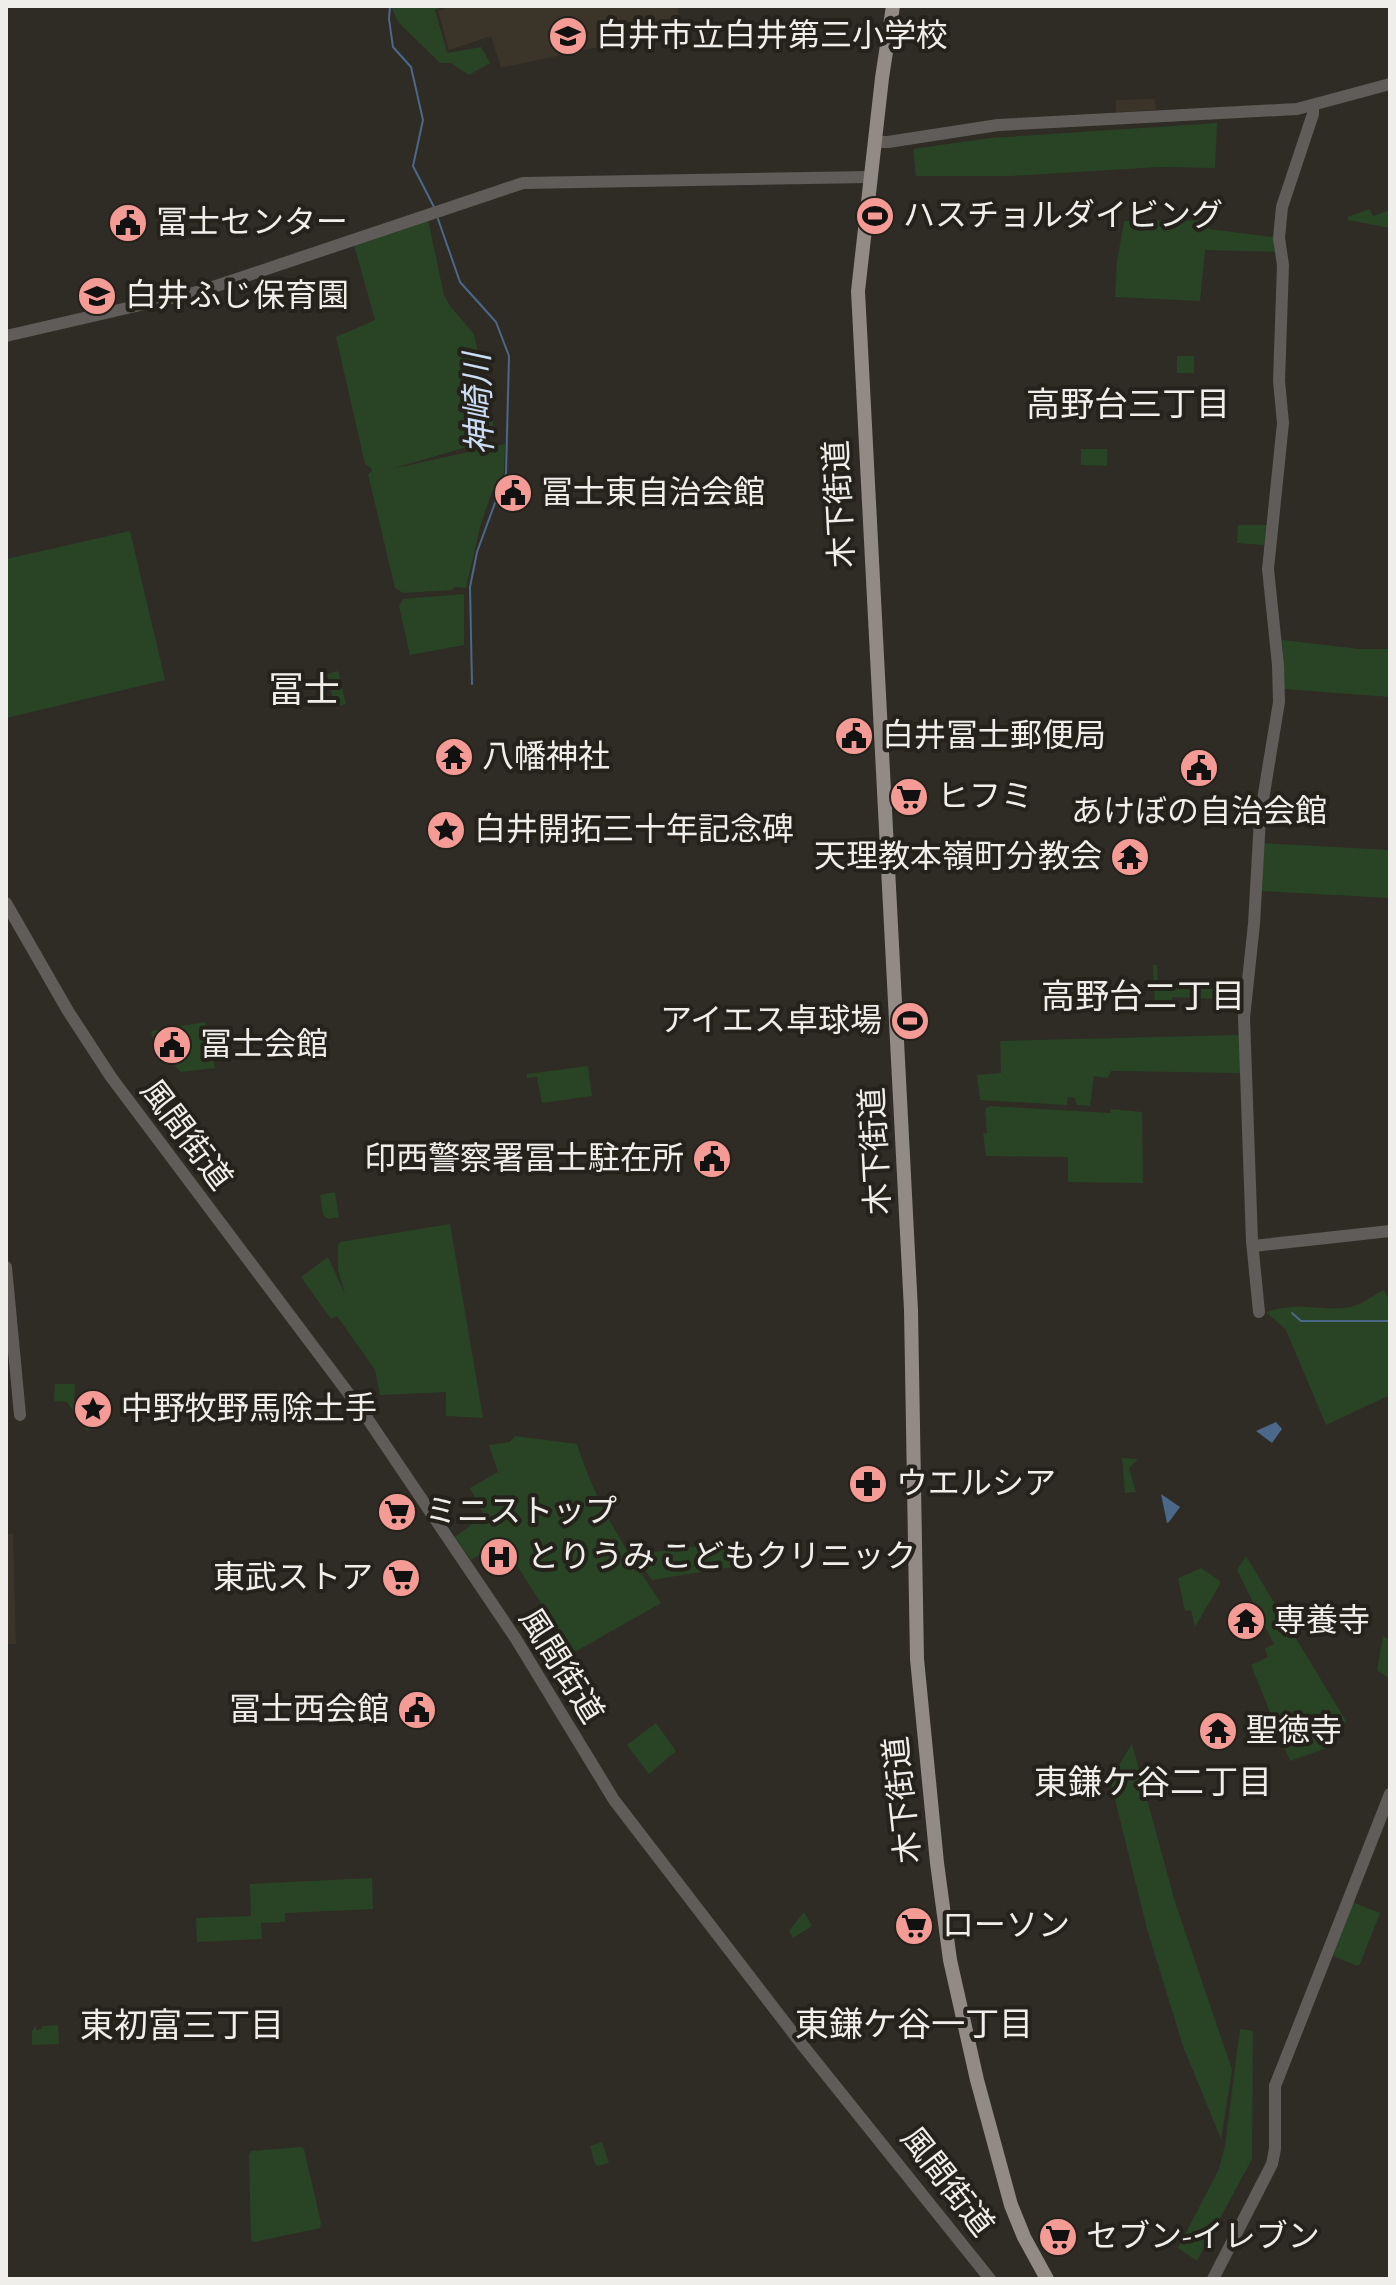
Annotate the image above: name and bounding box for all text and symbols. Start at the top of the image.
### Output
school or university icon: 白井市立白井第三小学校 [547,15,589,57]
place label: 白井市立白井第三小学校 [596,18,948,52]
sports icon: ハスチョルダイビング [854,195,896,237]
place label: ハスチョルダイビング [903,198,1223,232]
public building icon: 冨士センター [107,202,149,244]
place label: 冨士センター [156,206,348,239]
school or university icon: 白井ふじ保育園 [76,275,118,317]
place label: 白井ふじ保育園 [125,278,349,312]
water label: 神崎川 [459,349,499,456]
district label: 高野台三丁目 [1026,387,1230,423]
street label: 木下街道 [819,439,859,569]
public building icon: 冨士東自治会館 [492,472,534,514]
place label: 冨士東自治会館 [541,476,765,509]
district label: 冨士 [268,671,340,709]
public building icon: 白井冨士郵便局 [833,715,875,757]
place label: 白井冨士郵便局 [882,718,1106,752]
temple icon: 八幡神社 [433,736,475,778]
place label: 八幡神社 [482,740,610,773]
public building icon: あけぼの自治会館 [1178,747,1220,789]
supermarket icon: ヒフミ [888,776,930,818]
place label: ヒフミ [937,781,1033,813]
place label: あけぼの自治会館 [1071,795,1327,828]
place icon: 白井開拓三十年記念碑 [425,809,467,851]
place label: 白井開拓三十年記念碑 [474,812,794,846]
temple icon: 天理教本嶺町分教会 [1109,836,1151,878]
place label: 天理教本嶺町分教会 [814,840,1102,873]
district label: 高野台二丁目 [1041,979,1245,1015]
sports icon: アイエス卓球場 [889,1000,931,1042]
place label: アイエス卓球場 [660,1004,882,1037]
public building icon: 冨士会館 [151,1024,193,1066]
place label: 冨士会館 [200,1028,328,1061]
street label: 風間街道 [135,1073,239,1196]
street label: 木下街道 [855,1086,895,1216]
public building icon: 印西警察署冨士駐在所 [691,1138,733,1180]
place label: 印西警察署冨士駐在所 [364,1141,684,1175]
place icon: 中野牧野馬除土手 [72,1388,114,1430]
place label: 中野牧野馬除土手 [121,1391,377,1425]
pharmacy icon: ウエルシア [847,1463,889,1505]
place label: ウエルシア [896,1468,1056,1500]
supermarket icon: ミニストップ [376,1491,418,1533]
place label: ミニストップ [425,1495,617,1528]
hospital icon: とりうみ こどもクリニック [478,1536,520,1578]
place label: とりうみ こどもクリニック [527,1540,916,1573]
supermarket icon: 東武ストア [380,1557,422,1599]
place label: 東武ストア [213,1561,373,1594]
temple icon: 専養寺 [1225,1600,1267,1642]
street label: 風間街道 [514,1602,610,1729]
place label: 専養寺 [1274,1603,1370,1637]
public building icon: 冨士西会館 [396,1689,438,1731]
place label: 冨士西会館 [229,1693,389,1726]
temple icon: 聖徳寺 [1197,1710,1239,1752]
place label: 聖徳寺 [1246,1714,1342,1747]
street label: 木下街道 [878,1735,926,1866]
district label: 東鎌ケ谷二丁目 [1034,1765,1272,1801]
supermarket icon: ローソン [893,1905,935,1947]
place label: ローソン [942,1910,1070,1942]
district label: 東鎌ケ谷一丁目 [795,2007,1033,2043]
district label: 東初富三丁目 [80,2008,284,2044]
street label: 風間街道 [895,2120,1001,2242]
supermarket icon: セブン-イレブン [1037,2216,1079,2258]
place label: セブン-イレブン [1086,2219,1320,2253]

